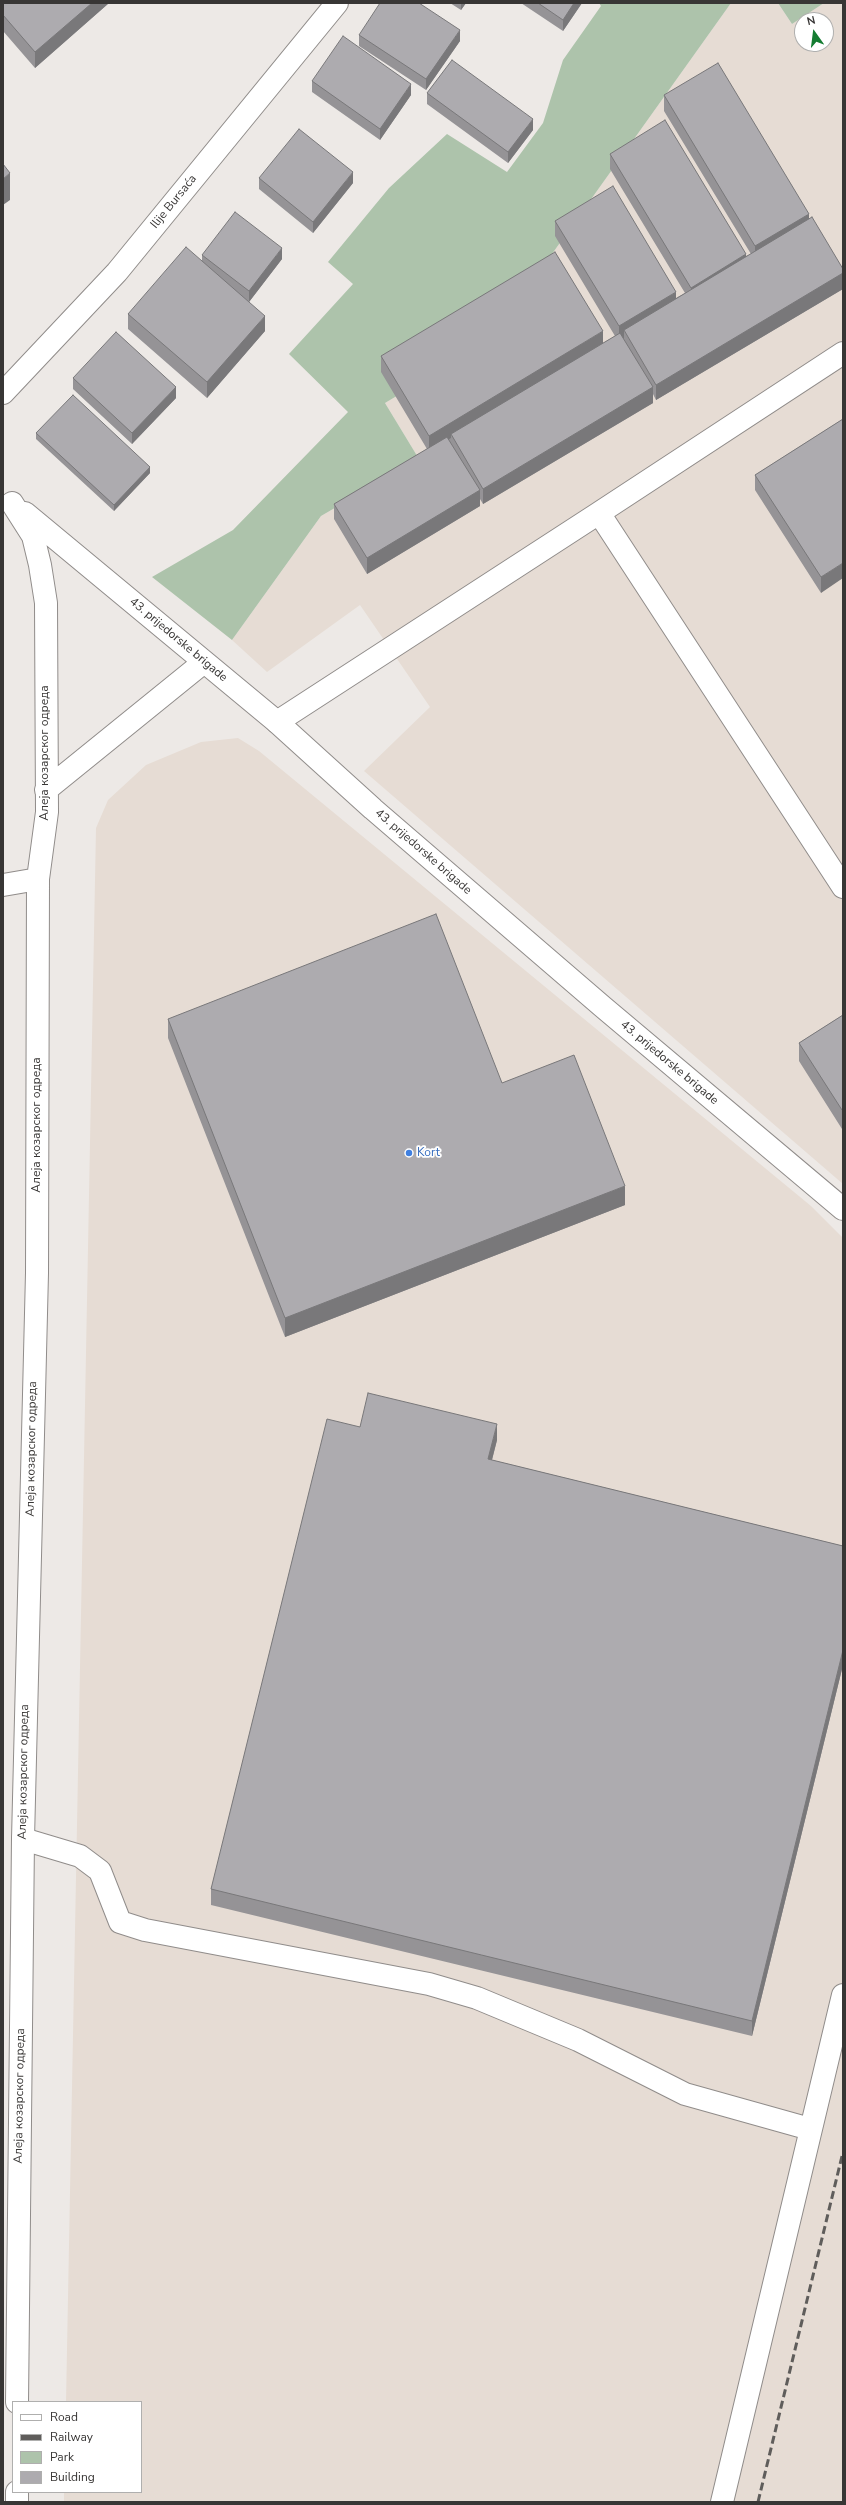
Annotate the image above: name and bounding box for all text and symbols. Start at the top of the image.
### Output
north arrow [794,12,834,52]
text: N [805,13,817,29]
street label: Ilije Bursaća [148,172,200,232]
street label: 43. prijedorske brigade [126,595,230,685]
street label: Алеја козарског одреда [38,685,52,821]
street label: 43. prijedorske brigade [372,806,474,898]
street label: 43. prijedorske brigade [617,1018,721,1108]
street label: Алеја козарског одреда [30,1057,44,1193]
place label: Kort [417,1146,440,1160]
marker: Kort [404,1148,414,1158]
street label: Алеја козарског одреда [24,1381,40,1517]
street label: Алеја козарског одреда [16,1704,32,1840]
street label: Алеја козарског одреда [12,2028,28,2164]
legend [12,2401,142,2493]
text: Road [50,2409,78,2425]
text: Railway [50,2429,93,2445]
text: Park [50,2449,74,2465]
text: Building [50,2469,95,2485]

